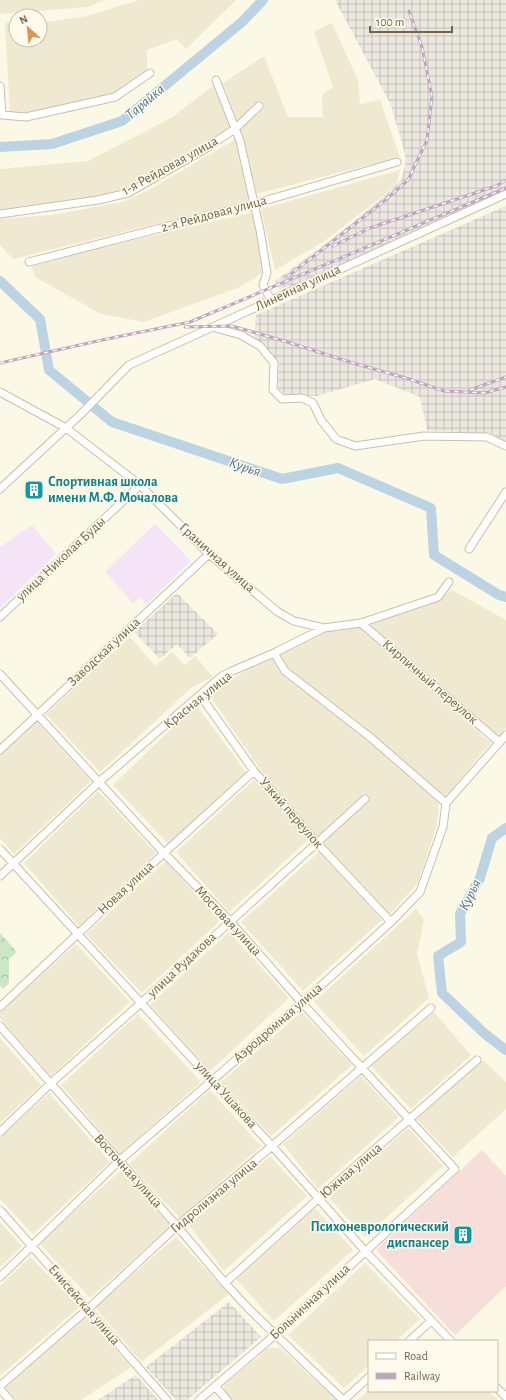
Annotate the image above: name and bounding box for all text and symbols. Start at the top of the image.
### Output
north arrow [8,8,48,48]
scale bar [370,8,452,34]
text: N [18,13,30,26]
text: 100 m [376,16,404,28]
water label: Тарайка [123,82,167,122]
street label: 1-я Рейдовая улица [120,134,221,198]
street label: 2-я Рейдовая улица [160,193,269,235]
street label: Линейная улица [253,262,343,314]
water label: Курья [227,455,263,479]
place label: Спортивная школа имени М.Ф. Мочалова [48,475,178,505]
building icon: Спортивная школа имени М.Ф. Мочалова [23,479,45,501]
street label: улица Николая Буды [13,514,108,605]
street label: Граничная улица [176,520,258,596]
street label: Заводская улица [65,615,143,689]
street label: Кирпичный переулок [380,637,481,727]
street label: Красная улица [161,668,235,732]
street label: Узкий переулок [257,775,326,852]
street label: Новая улица [95,858,157,917]
water label: Курья [456,877,484,913]
street label: Мостовая улица [192,883,264,959]
street label: улица Рудакова [144,930,219,1001]
street label: Аэродромная улица [231,980,326,1065]
street label: улица Ушакова [192,1058,260,1132]
street label: Восточная улица [91,1131,165,1211]
street label: Южная улица [317,1140,385,1202]
street label: Гидролизная улица [168,1155,260,1236]
place label: Психоневрологический диспансер [311,1220,449,1250]
building icon: Психоневрологический диспансер [452,1224,474,1246]
street label: Больничная улица [267,1261,353,1343]
street label: Енисейская улица [45,1262,123,1348]
legend [368,1340,498,1392]
text: Road [404,1350,428,1362]
text: Railway [404,1370,440,1383]

